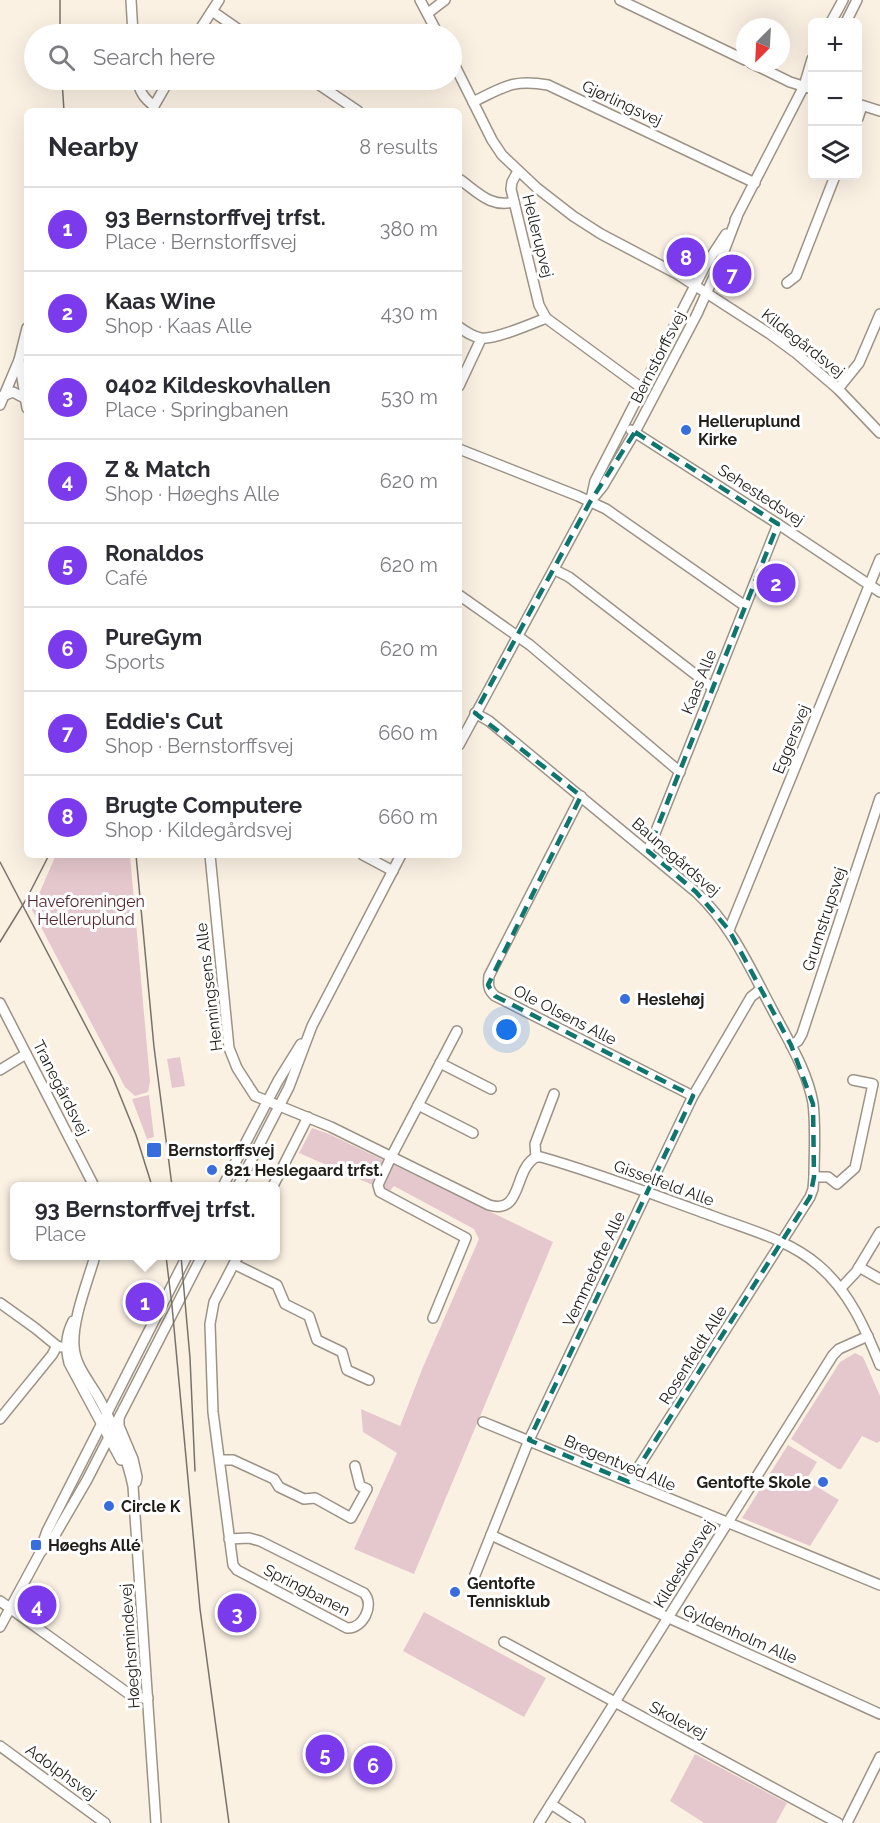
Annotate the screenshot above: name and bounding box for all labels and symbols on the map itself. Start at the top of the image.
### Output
north arrow [736,18,790,72]
street label: Gjørlingsvej [579,76,665,130]
street label: Hellerupvej [518,192,558,280]
pin: 8 [666,234,706,280]
pin: 7 [712,252,752,296]
street label: Kildegårdsvej [758,305,848,381]
street label: Bernstorffsvej [627,308,689,406]
place label: Helleruplund Kirke [698,412,800,449]
marker: Helleruplund Kirke [679,423,693,437]
street label: Sehestedsvej [714,460,808,530]
pin: 2 [756,560,796,606]
street label: Kaas Alle [677,647,721,717]
street label: Eggersvej [769,702,813,776]
street label: Baunegårdsvej [628,814,724,900]
street label: Grumstrupsvej [798,865,850,973]
park label: Haveforeningen Helleruplund [27,892,145,929]
street label: Henningsens Alle [192,922,226,1052]
street label: Ole Olsens Alle [510,981,620,1049]
place label: Heslehøj [637,990,704,1009]
marker: Heslehøj [618,992,632,1006]
your location [492,1015,521,1044]
street label: Tranegårdsvej [29,1037,93,1139]
marker: Bernstorffsvej [145,1141,163,1159]
place label: Bernstorffsvej [168,1141,274,1160]
street label: Gisselfeld Alle [611,1156,717,1210]
place label: 821 Heslegaard trfst. [224,1161,383,1180]
marker: 821 Heslegaard trfst. [205,1163,219,1177]
street label: Vemmetofte Alle [559,1208,629,1330]
pin: 1 [126,1280,164,1324]
street label: Rosenfeldt Alle [655,1302,731,1408]
street label: Bregentved Alle [561,1431,679,1495]
place label: Gentofte Skole [697,1473,811,1492]
marker: Gentofte Skole [816,1475,830,1489]
place label: Circle K [121,1497,181,1516]
marker: Circle K [102,1499,116,1513]
street label: Kildeskovsvej [650,1517,718,1611]
place label: Høeghs Allé [48,1536,141,1555]
marker: Høeghs Allé [29,1538,43,1552]
street label: Springbanen [261,1560,353,1620]
place label: Gentofte Tennisklub [467,1574,550,1611]
pin: 4 [18,1582,57,1628]
street label: Høeghsmindevej [116,1583,144,1709]
marker: Gentofte Tennisklub [448,1585,462,1599]
pin: 3 [218,1590,256,1636]
street label: Gyldenholm Alle [680,1600,800,1668]
street label: Skolevej [646,1697,710,1743]
pin: 5 [306,1732,344,1776]
street label: Adolphsvej [22,1740,100,1804]
pin: 6 [354,1742,392,1788]

